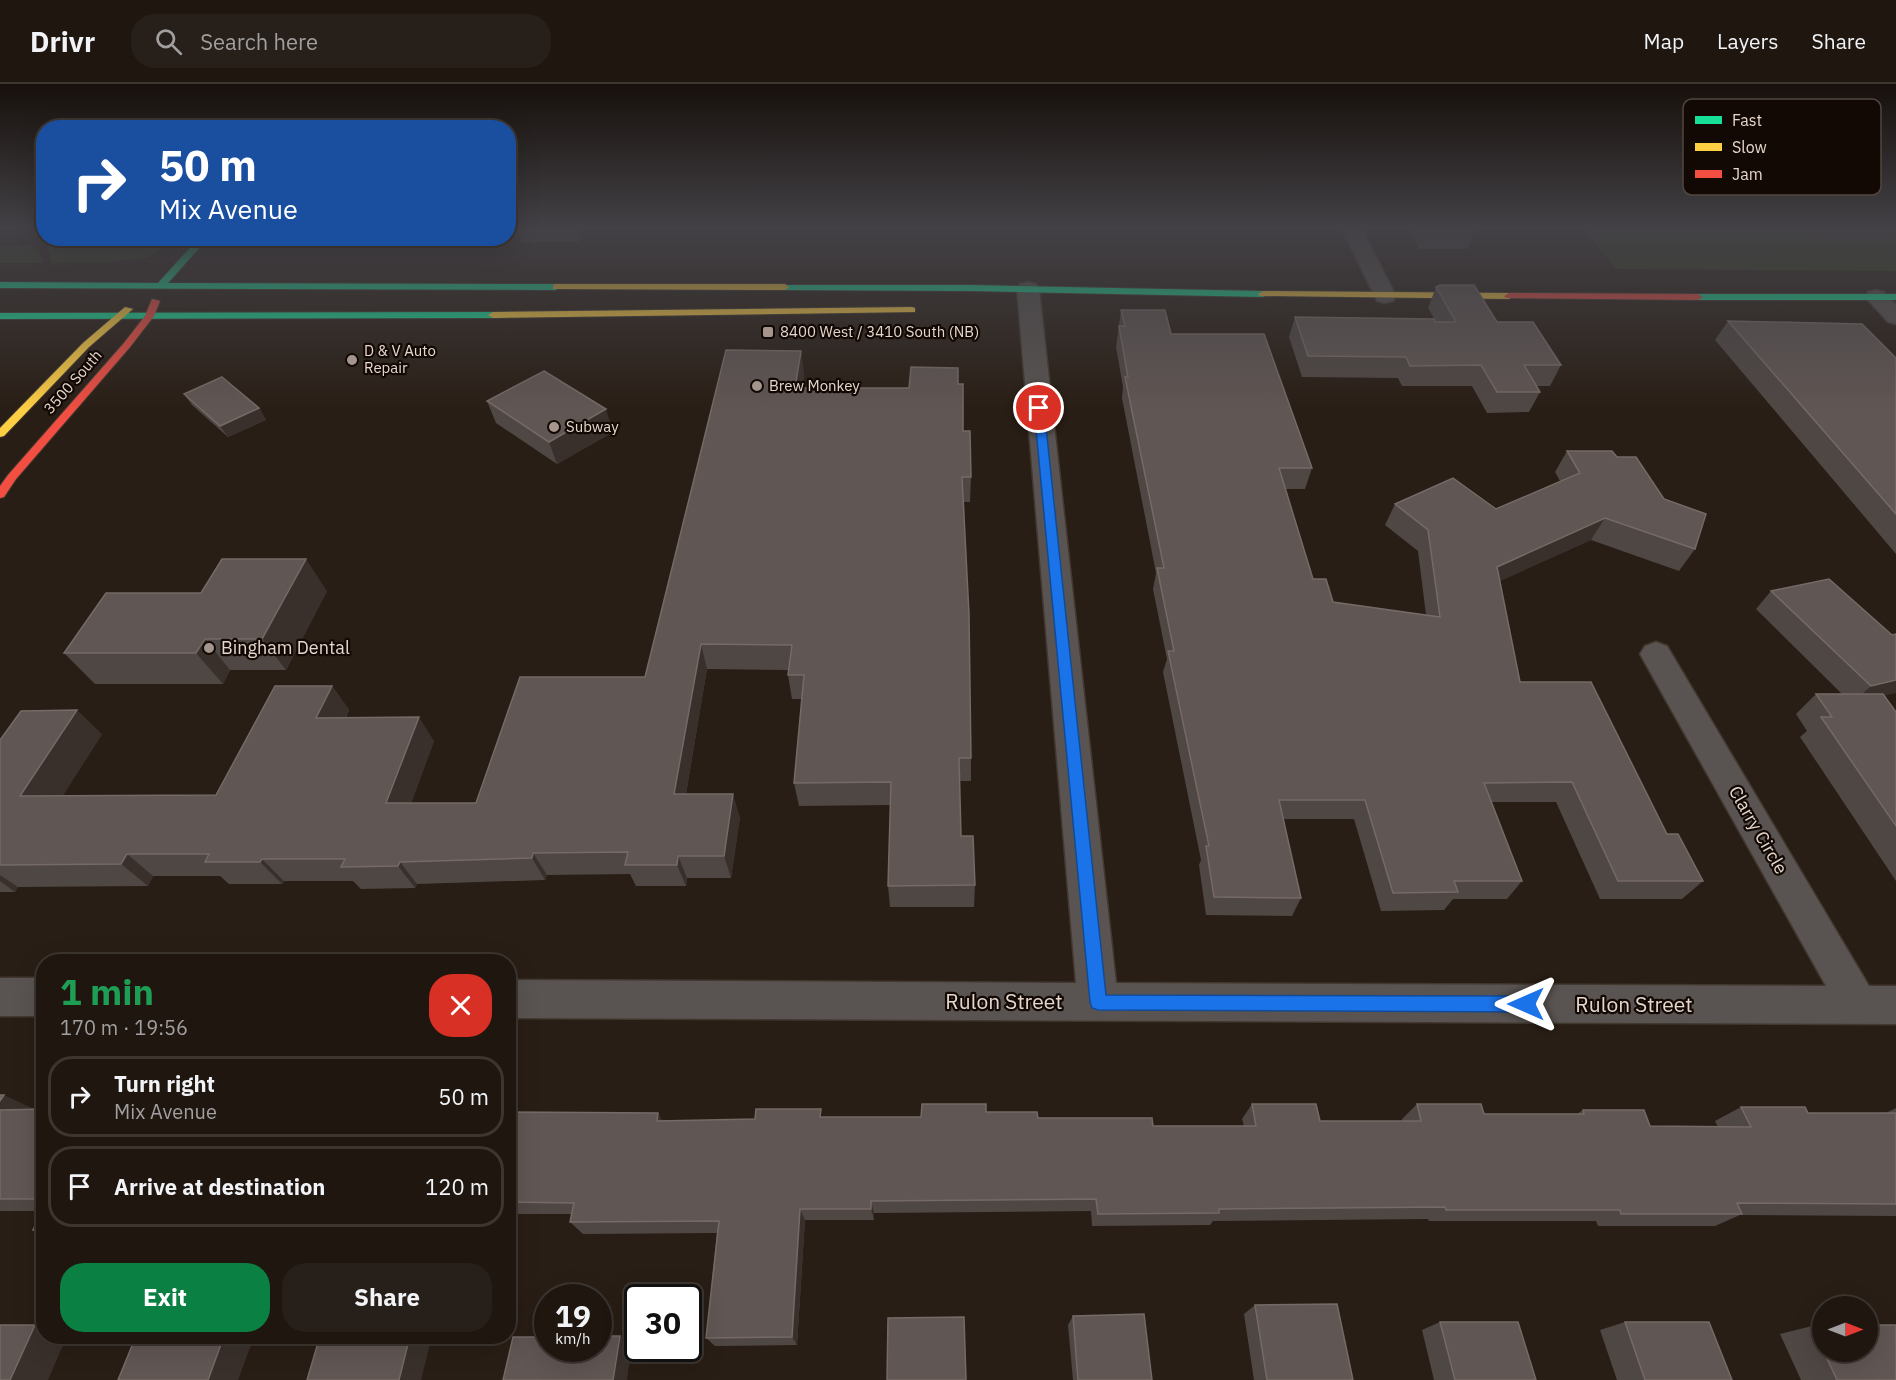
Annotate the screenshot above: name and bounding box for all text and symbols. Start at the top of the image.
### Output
search box [131,14,551,68]
text: Drivr [30,23,95,60]
icon: search [152,25,185,58]
text: Search here [200,27,318,56]
text: Map [1644,27,1684,55]
text: Layers [1717,27,1779,55]
text: Share [1812,27,1866,55]
legend [1683,99,1881,195]
text: Fast [1732,110,1762,130]
text: Slow [1732,137,1767,157]
text: 50 m [159,138,257,193]
icon: right [60,144,138,222]
text: Jam [1732,164,1763,184]
text: Mix Avenue [159,191,298,226]
place label: 8400 West / 3410 South (NB) [780,322,979,341]
marker: 8400 West / 3410 South (NB) [761,325,775,339]
place label: D & V Auto Repair [364,341,436,377]
street label: 3500 South [40,346,106,418]
marker: D & V Auto Repair [345,353,359,367]
place label: Brew Monkey [769,376,860,395]
marker: Brew Monkey [750,379,764,393]
pin [1013,382,1064,433]
icon: arrive [1022,391,1055,424]
place label: Subway [566,417,619,436]
marker: Subway [547,420,561,434]
place label: Bingham Dental [221,636,350,659]
marker: Bingham Dental [202,641,216,655]
street label: Clarry Circle [1724,781,1793,878]
text: 1 min [60,968,154,1015]
position arrow [1494,972,1558,1036]
button: close [429,974,492,1037]
street label: Rulon Street [945,987,1063,1015]
street label: Rulon Street [1575,990,1693,1018]
text: 170 m · 19:56 [60,1014,188,1041]
text: Turn right [114,1069,215,1098]
icon: right [63,1080,96,1113]
text: 50 m [438,1082,489,1111]
text: Mix Avenue [114,1098,217,1125]
icon: arrive [63,1170,96,1203]
text: Arrive at destination [114,1172,325,1201]
text: 120 m [425,1172,489,1201]
button: Exit [60,1263,270,1332]
button: Share [282,1263,492,1332]
speed limit sign: 30 [624,1284,702,1362]
text: 19 [555,1296,591,1335]
north arrow [1812,1296,1878,1362]
map controls [1812,1296,1878,1362]
text: km/h [555,1329,591,1348]

